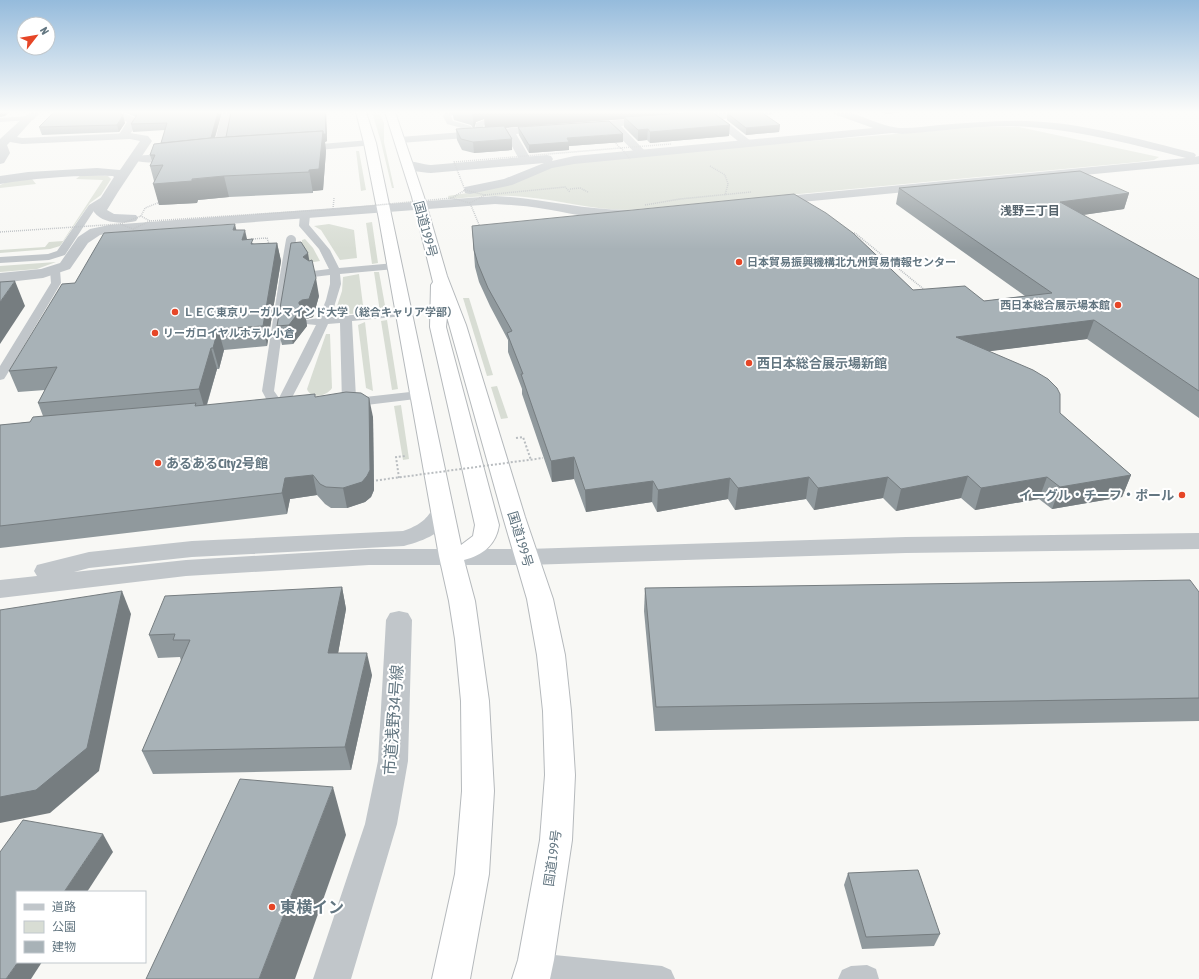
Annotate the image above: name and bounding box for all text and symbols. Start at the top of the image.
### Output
north arrow [16,16,56,56]
text: N [38,25,51,37]
street label: 国道199号 [411,199,440,259]
district label: 浅野三丁目 [1000,204,1060,218]
place label: 日本貿易振興機構北九州貿易情報センター [747,256,956,268]
marker: 日本貿易振興機構北九州貿易情報センター [734,257,744,267]
place label: 西日本総合展示場本館 [1000,299,1110,311]
marker: 西日本総合展示場本館 [1113,300,1123,310]
place label: ＬＥＣ東京リーガルマインド大学（総合キャリア学部） [183,306,458,318]
marker: ＬＥＣ東京リーガルマインド大学（総合キャリア学部） [170,307,180,317]
place label: リーガロイヤルホテル小倉 [163,327,295,339]
marker: リーガロイヤルホテル小倉 [150,328,160,338]
place label: 西日本総合展示場新館 [757,356,887,371]
marker: 西日本総合展示場新館 [744,358,754,368]
place label: あるあるCity2号館 [166,456,268,471]
marker: あるあるCity2号館 [153,458,163,468]
place label: イーグル・チーフ・ポール [1019,488,1174,503]
marker: イーグル・チーフ・ポール [1177,490,1187,500]
street label: 国道199号 [505,510,536,569]
street label: 市道浅野34号線 [380,664,406,776]
street label: 国道199号 [541,829,564,888]
legend [16,891,146,963]
place label: 東横イン [280,898,344,916]
text: 道路 [52,900,76,914]
marker: 東横イン [267,902,277,912]
text: 公園 [52,920,76,934]
text: 建物 [52,940,76,954]

